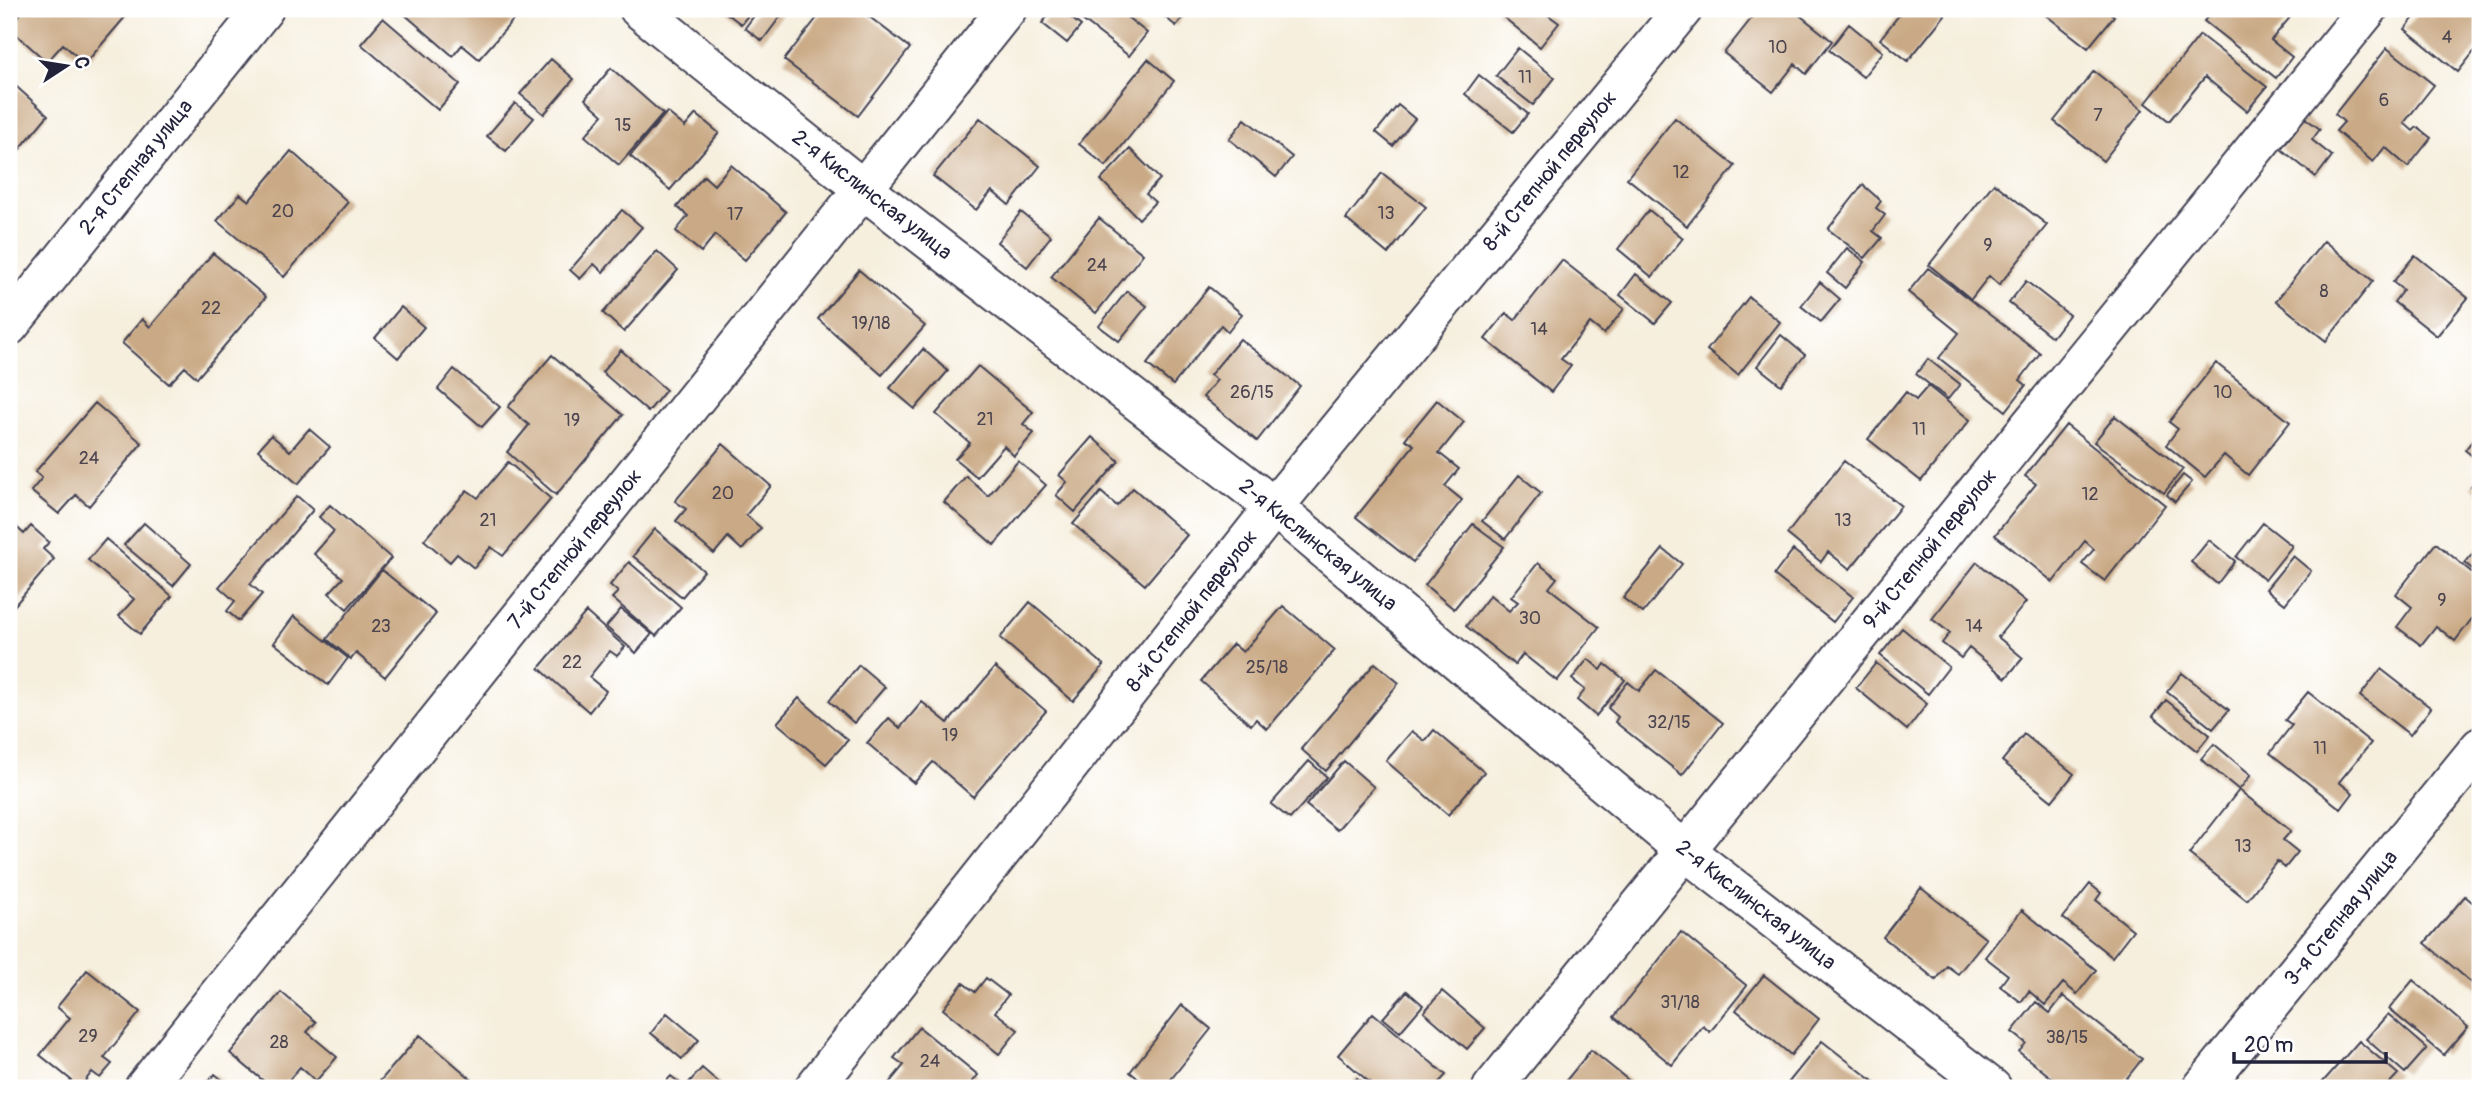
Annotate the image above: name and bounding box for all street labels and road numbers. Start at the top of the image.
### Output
street label: 8-й Степной переулок [1477,85,1623,257]
street label: 2-я Степная улица [73,94,199,240]
street label: 2-я Кислинская улица [786,124,958,266]
street label: 7-й Степной переулок [502,463,648,635]
street label: 9-й Степной переулок [1857,463,2003,635]
street label: 2-я Кислинская улица [1233,473,1403,617]
street label: 8-й Степной переулок [1120,524,1264,698]
street label: 2-я Кислинская улица [1670,834,1842,976]
street label: 3-я Степная улица [2278,845,2404,991]

